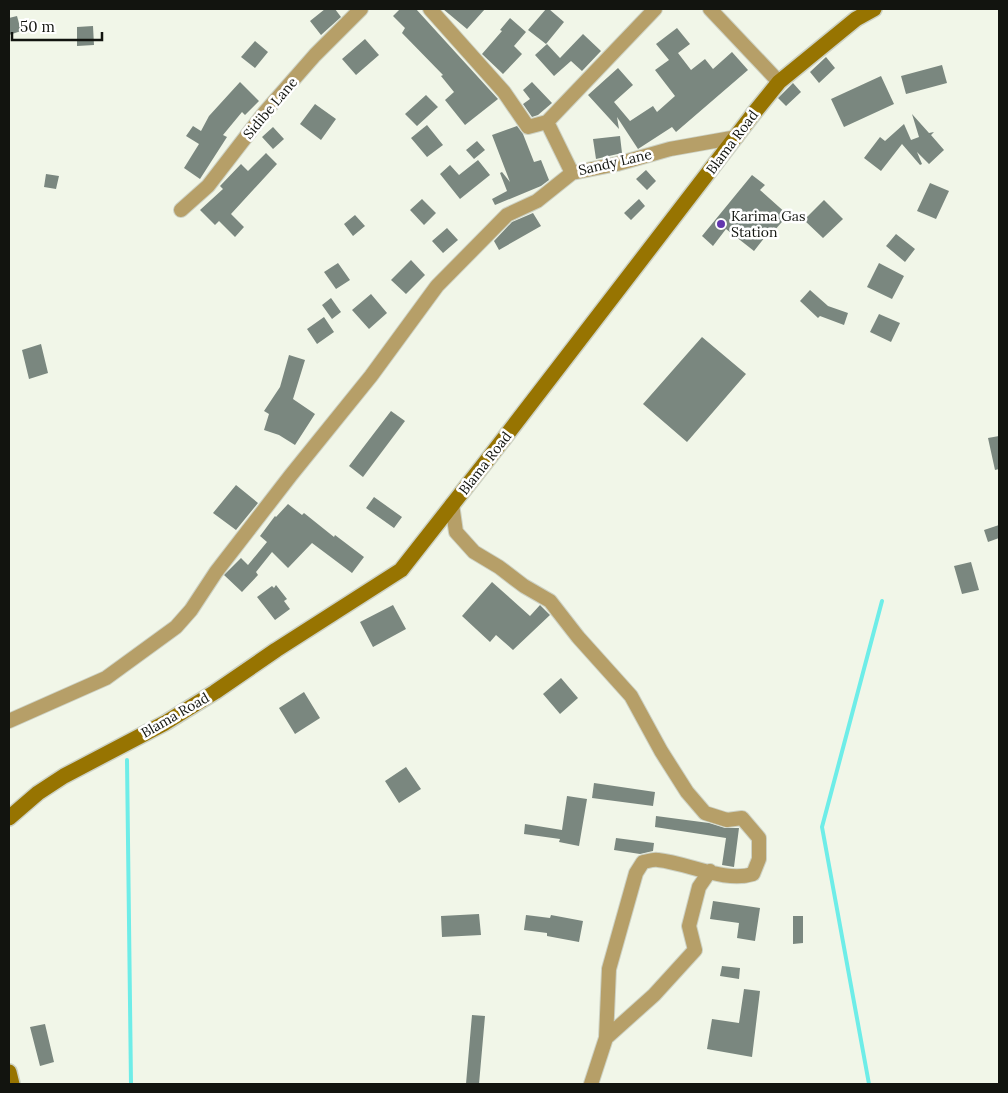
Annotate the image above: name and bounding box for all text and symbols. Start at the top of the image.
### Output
scale bar [12,10,102,42]
text: 50 m [20,17,55,36]
street label: Sidibe Lane [239,73,301,143]
street label: Blama Road [702,106,762,178]
street label: Sandy Lane [577,145,654,179]
place label: Karima Gas Station [731,207,806,241]
marker: Karima Gas Station [715,218,727,230]
street label: Blama Road [455,428,515,498]
street label: Blama Road [138,688,212,742]

